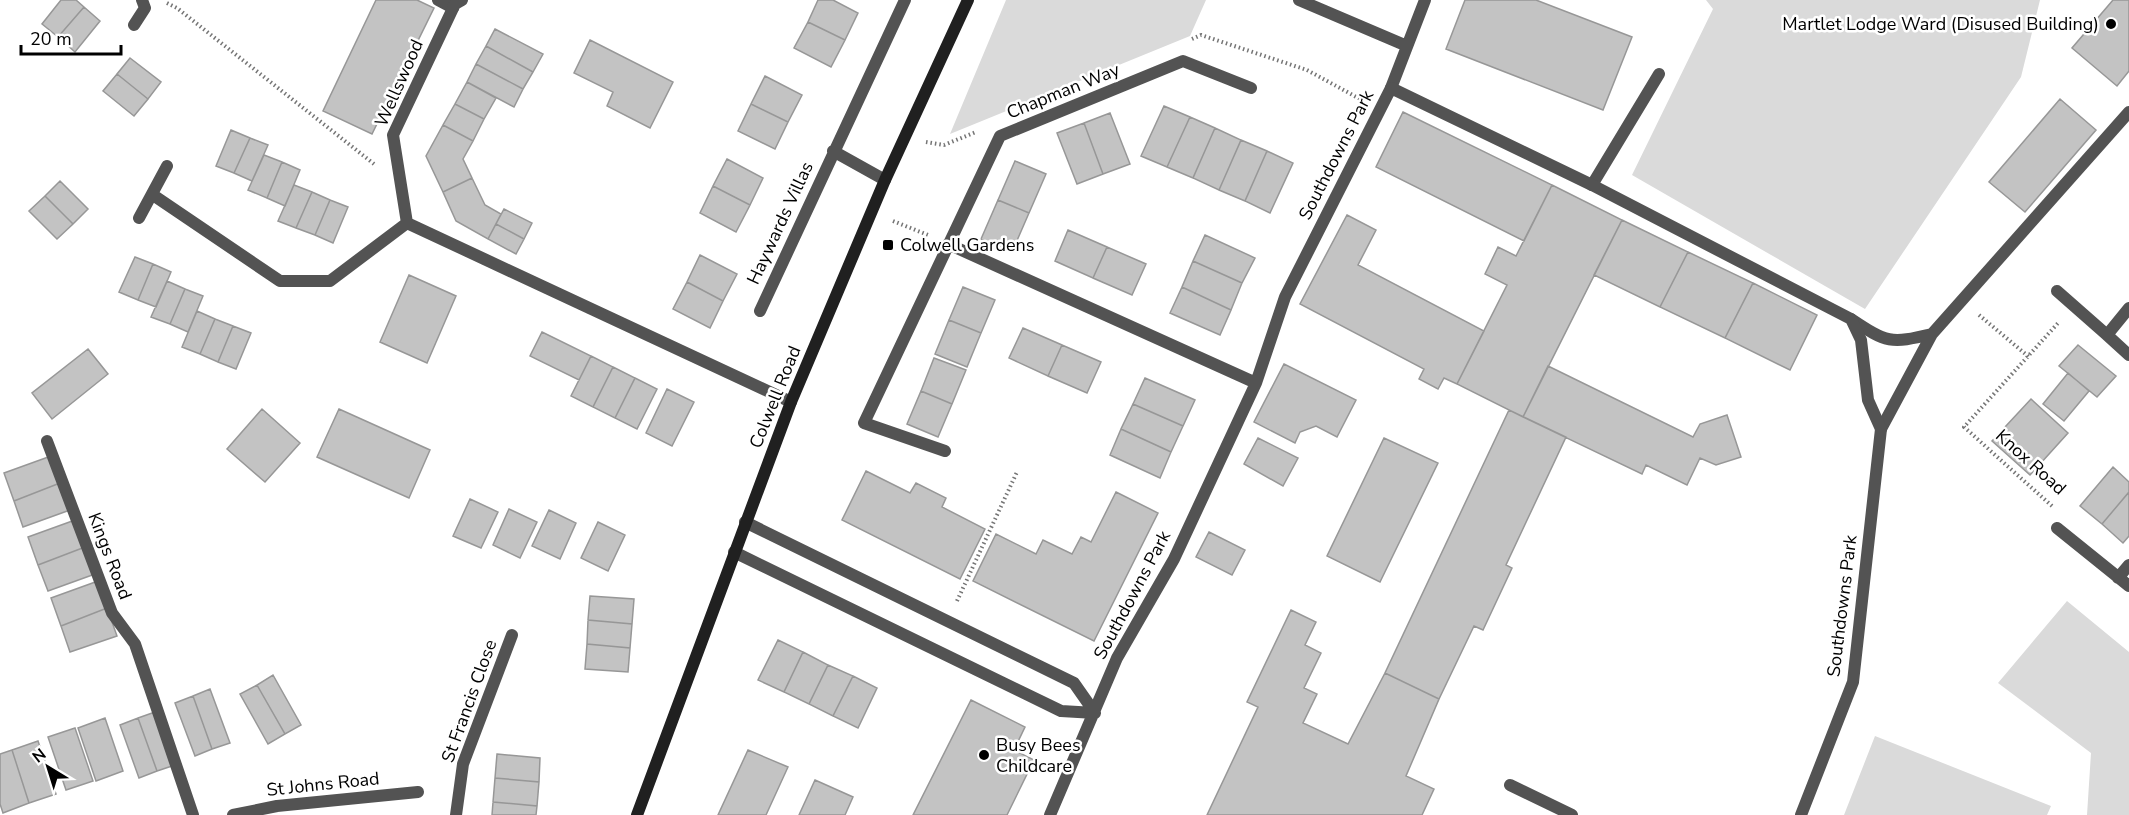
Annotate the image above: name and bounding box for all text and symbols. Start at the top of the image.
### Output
place label: Martlet Lodge Ward (Disused Building) [1782,12,2099,36]
marker: Martlet Lodge Ward (Disused Building) [2104,17,2118,31]
scale bar [21,18,122,56]
text: 20 m [30,27,72,51]
street label: Wellswood [369,36,429,130]
street label: Chapman Way [1003,57,1124,125]
street label: Southdowns Park [1293,85,1380,224]
street label: Haywards Villas [741,158,819,288]
place label: Colwell Gardens [900,233,1034,257]
marker: Colwell Gardens [881,238,895,252]
street label: Colwell Road [744,342,806,452]
street label: Knox Road [1991,424,2071,500]
street label: Kings Road [82,509,138,603]
street label: Southdowns Park [1088,526,1177,664]
street label: Southdowns Park [1821,533,1863,678]
street label: St Francis Close [436,636,502,766]
place label: Busy Bees Childcare [996,733,1081,778]
north arrow [18,737,78,797]
text: N [28,744,51,768]
marker: Busy Bees Childcare [977,748,991,762]
street label: St Johns Road [265,766,381,802]

